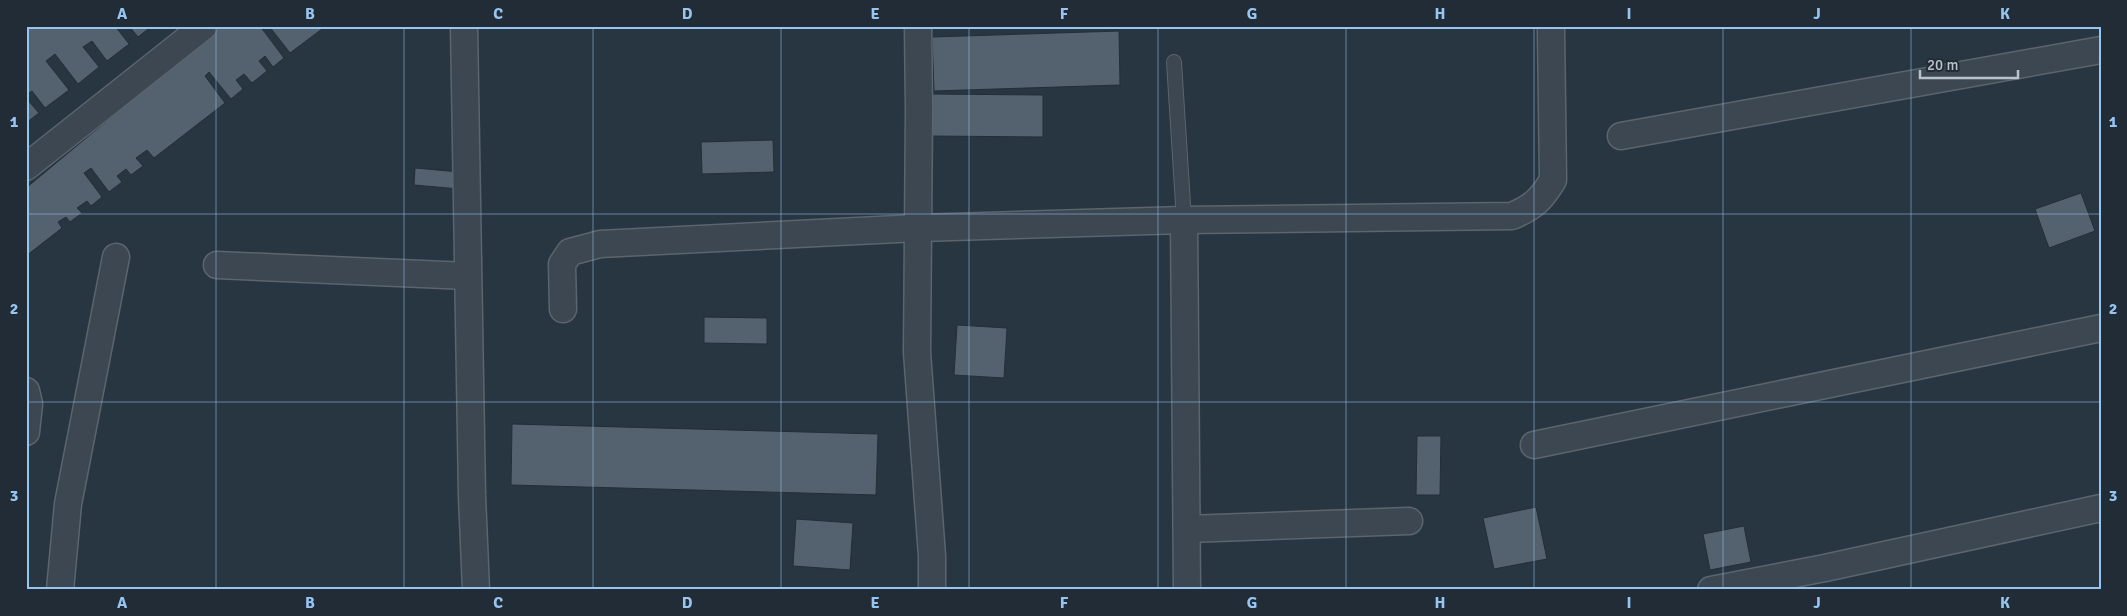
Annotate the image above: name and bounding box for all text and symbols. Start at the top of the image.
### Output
text: A [117,4,128,24]
text: B [305,4,315,24]
text: C [493,4,503,24]
text: D [682,4,693,24]
text: E [870,4,880,24]
text: F [1060,4,1069,24]
text: G [1247,4,1257,24]
text: H [1435,4,1445,24]
text: I [1626,4,1632,24]
text: J [1813,4,1821,24]
text: K [2000,4,2010,24]
scale bar [1920,48,2017,80]
text: 20 m [1927,56,1958,74]
text: 1 [10,112,19,132]
text: 1 [2109,112,2118,132]
text: 2 [10,299,18,319]
text: 2 [2109,299,2117,319]
text: 3 [10,486,18,506]
text: 3 [2109,486,2117,506]
text: A [117,593,128,613]
text: B [305,593,315,613]
text: C [493,593,503,613]
text: D [682,593,693,613]
text: E [870,593,880,613]
text: F [1060,593,1069,613]
text: G [1247,593,1257,613]
text: H [1435,593,1445,613]
text: I [1626,593,1632,613]
text: J [1813,593,1821,613]
text: K [2000,593,2010,613]

